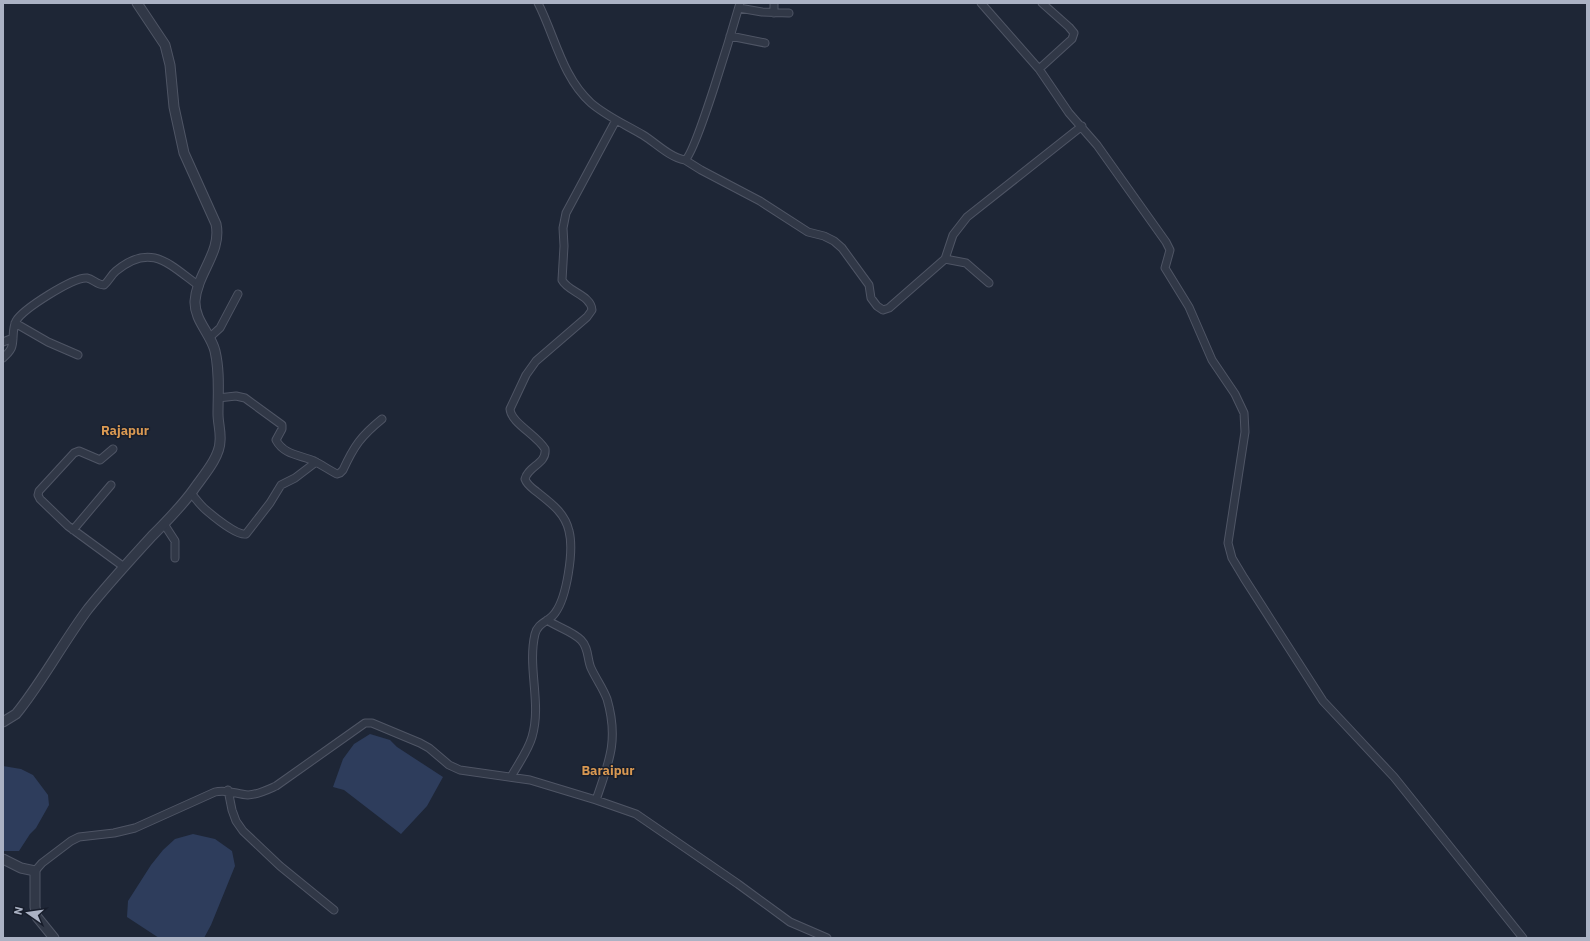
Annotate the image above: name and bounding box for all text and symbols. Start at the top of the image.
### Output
district label: Rajapur [101,422,149,439]
district label: Baraipur [581,762,635,779]
north arrow [8,893,48,933]
text: N [11,905,26,916]

